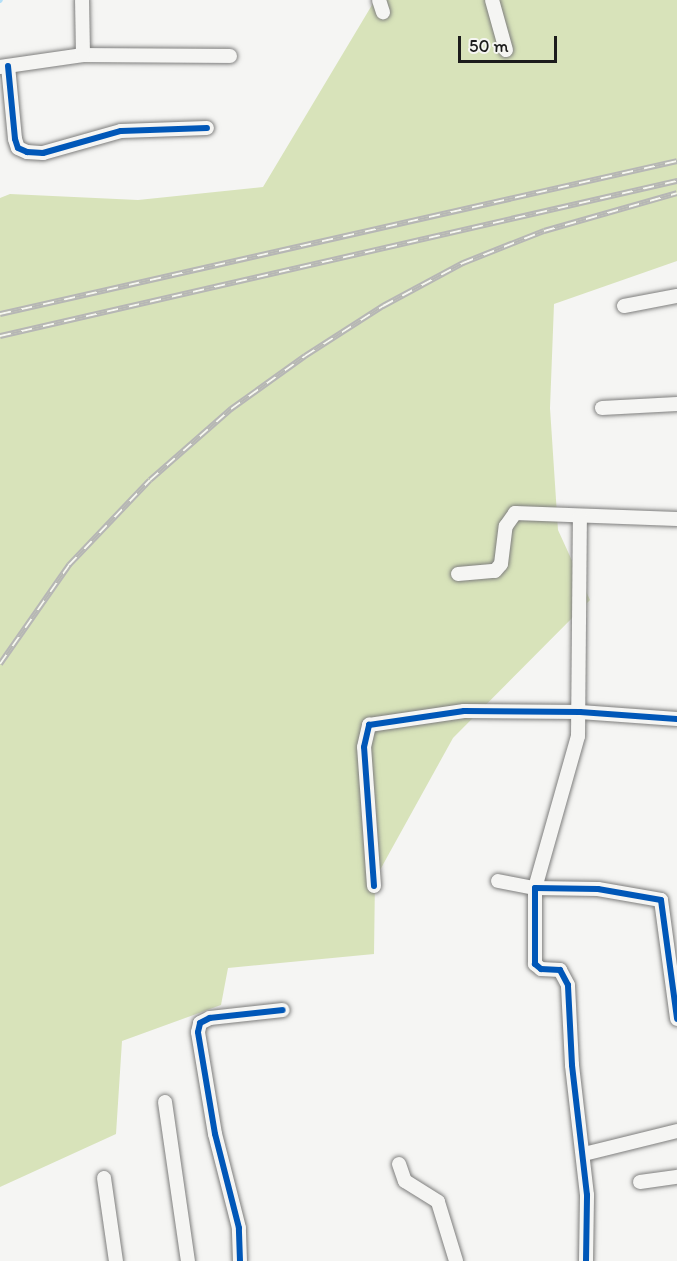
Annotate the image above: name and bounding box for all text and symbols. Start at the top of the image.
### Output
scale bar [461,24,560,62]
text: 50 m [469,35,509,57]

